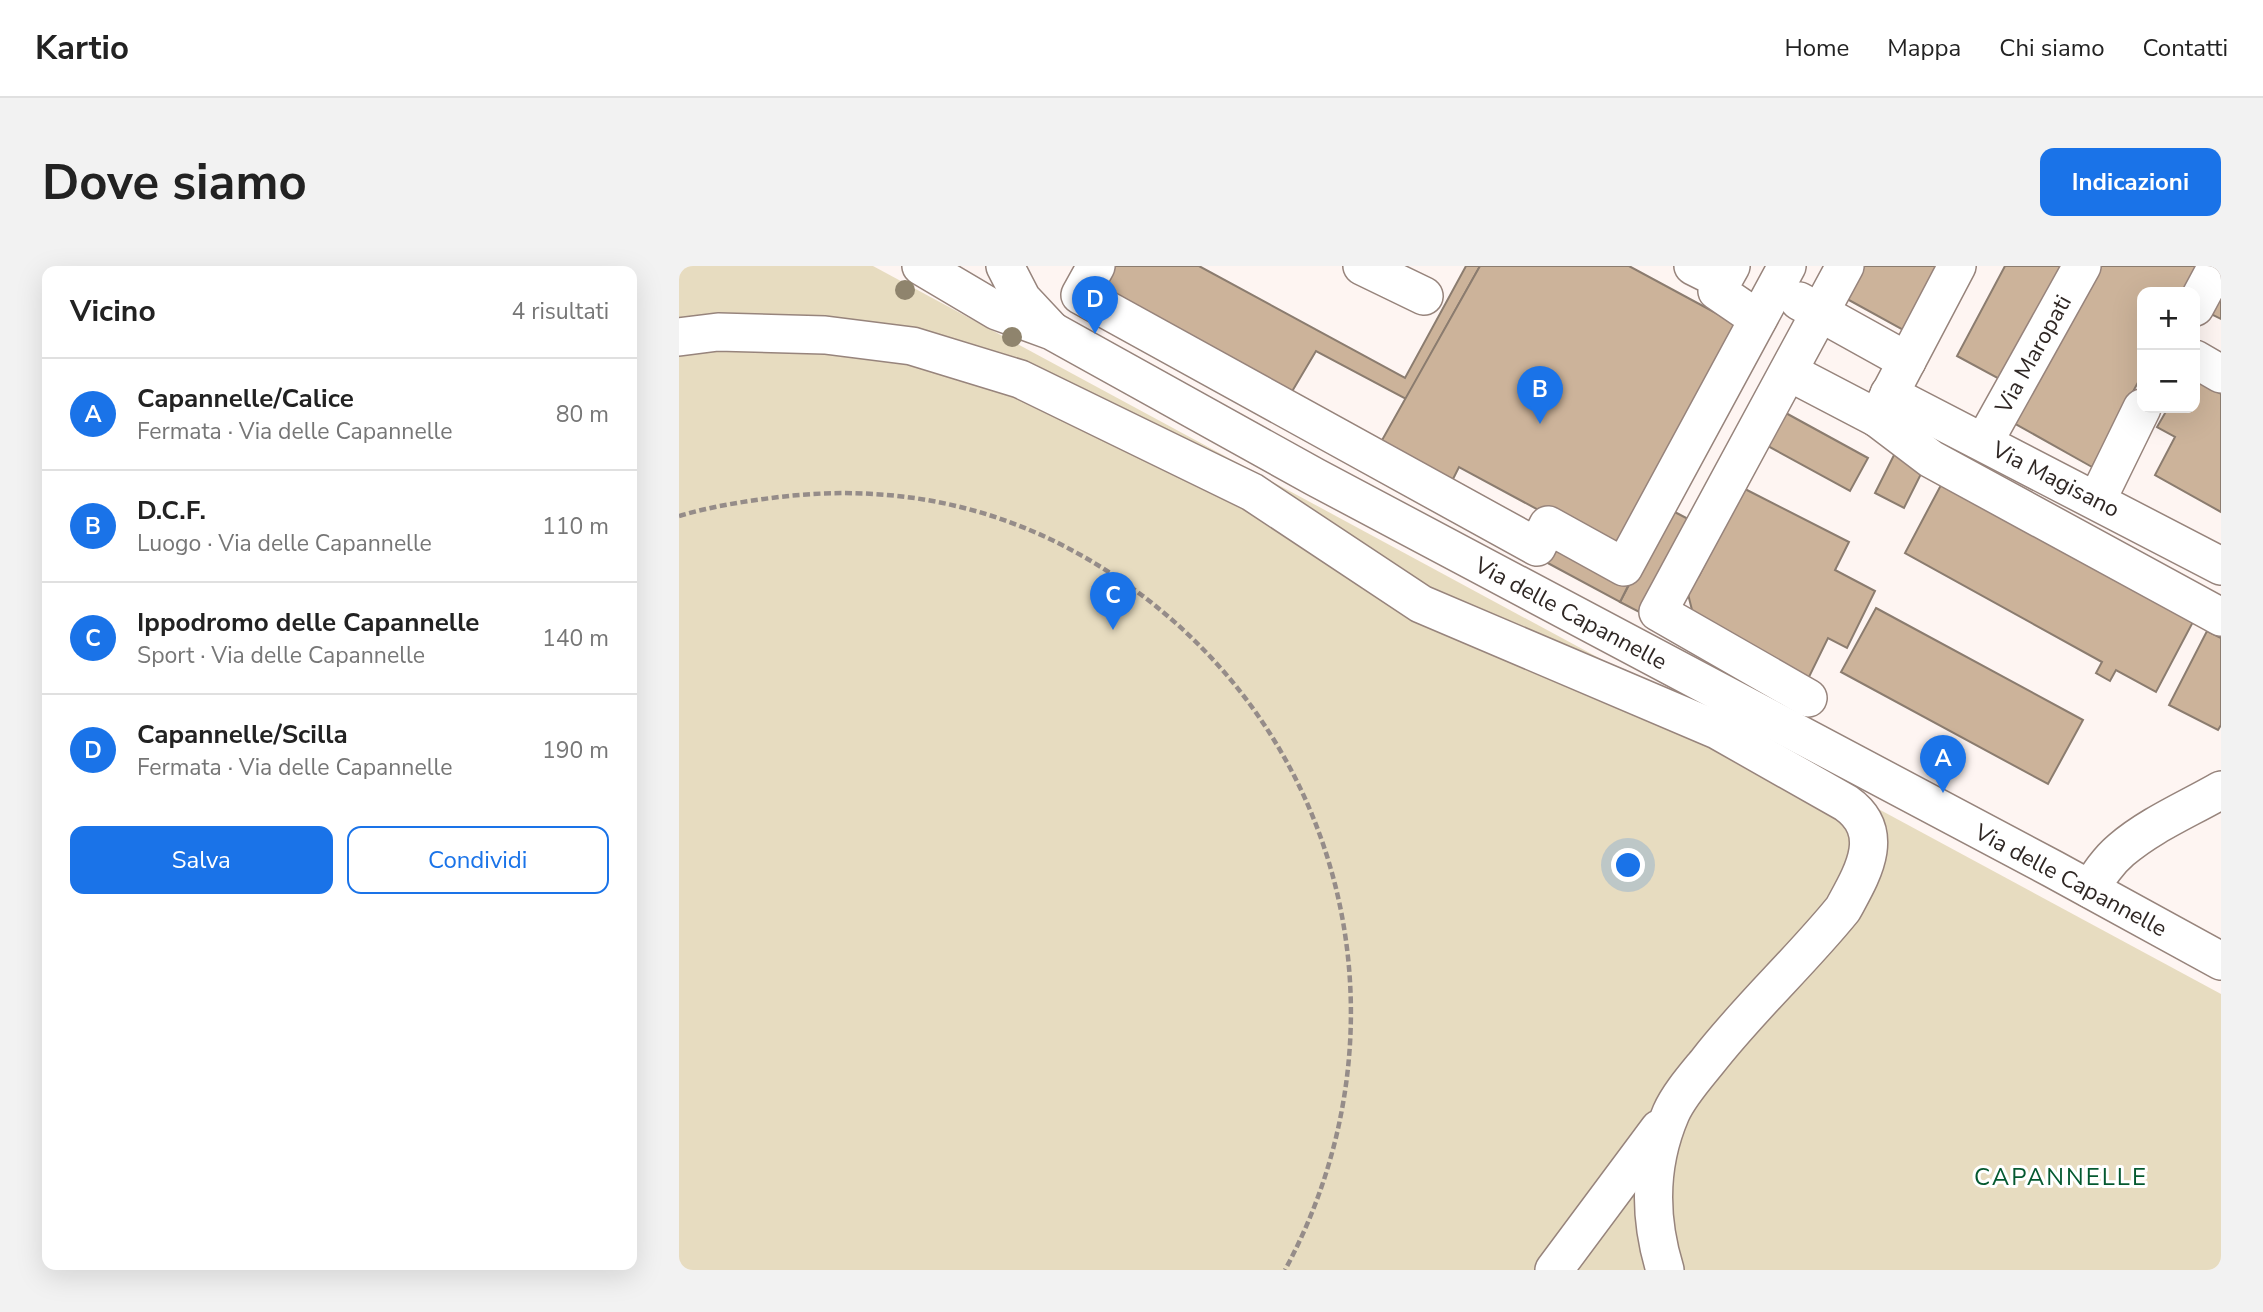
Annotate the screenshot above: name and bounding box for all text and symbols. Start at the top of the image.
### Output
text: Kartio [35,26,129,71]
text: Home [1784,32,1849,64]
text: Mappa [1887,32,1961,64]
text: Chi siamo [1999,32,2105,64]
text: Contatti [2143,32,2228,64]
button: Indicazioni [2040,148,2221,216]
text: Dove siamo [42,149,307,216]
pin: D [1072,276,1118,334]
map controls [2137,287,2200,413]
button: + [2137,287,2200,350]
street label: Via Maropati [1988,289,2079,420]
text: Vicino [70,291,156,332]
text: 4 risultati [512,296,609,327]
button: − [2137,350,2200,413]
pin: B [1517,366,1563,424]
text: Capannelle/Calice [137,381,354,416]
text: A [84,399,102,430]
text: 80 m [556,399,609,430]
text: Fermata · Via delle Capannelle [137,416,452,447]
street label: Via Magisano [1986,434,2125,525]
text: D.C.F. [137,493,206,528]
text: B [85,511,101,542]
text: 110 m [542,511,609,542]
text: Luogo · Via delle Capannelle [137,528,432,559]
street label: Via delle Capannelle [1468,549,1672,677]
pin: C [1090,572,1136,630]
text: Ippodromo delle Capannelle [137,605,479,640]
text: C [85,623,101,654]
text: 140 m [542,623,609,654]
text: Sport · Via delle Capannelle [137,640,425,671]
text: Capannelle/Scilla [137,717,348,752]
text: D [84,735,102,766]
text: 190 m [542,735,609,766]
pin: A [1920,735,1966,793]
text: Fermata · Via delle Capannelle [137,752,452,783]
street label: Via delle Capannelle [1968,816,2172,944]
button: Salva [70,826,333,894]
button: Condividi [347,826,609,894]
your location [1611,848,1645,882]
district label: CAPANNELLE [1974,1161,2148,1193]

